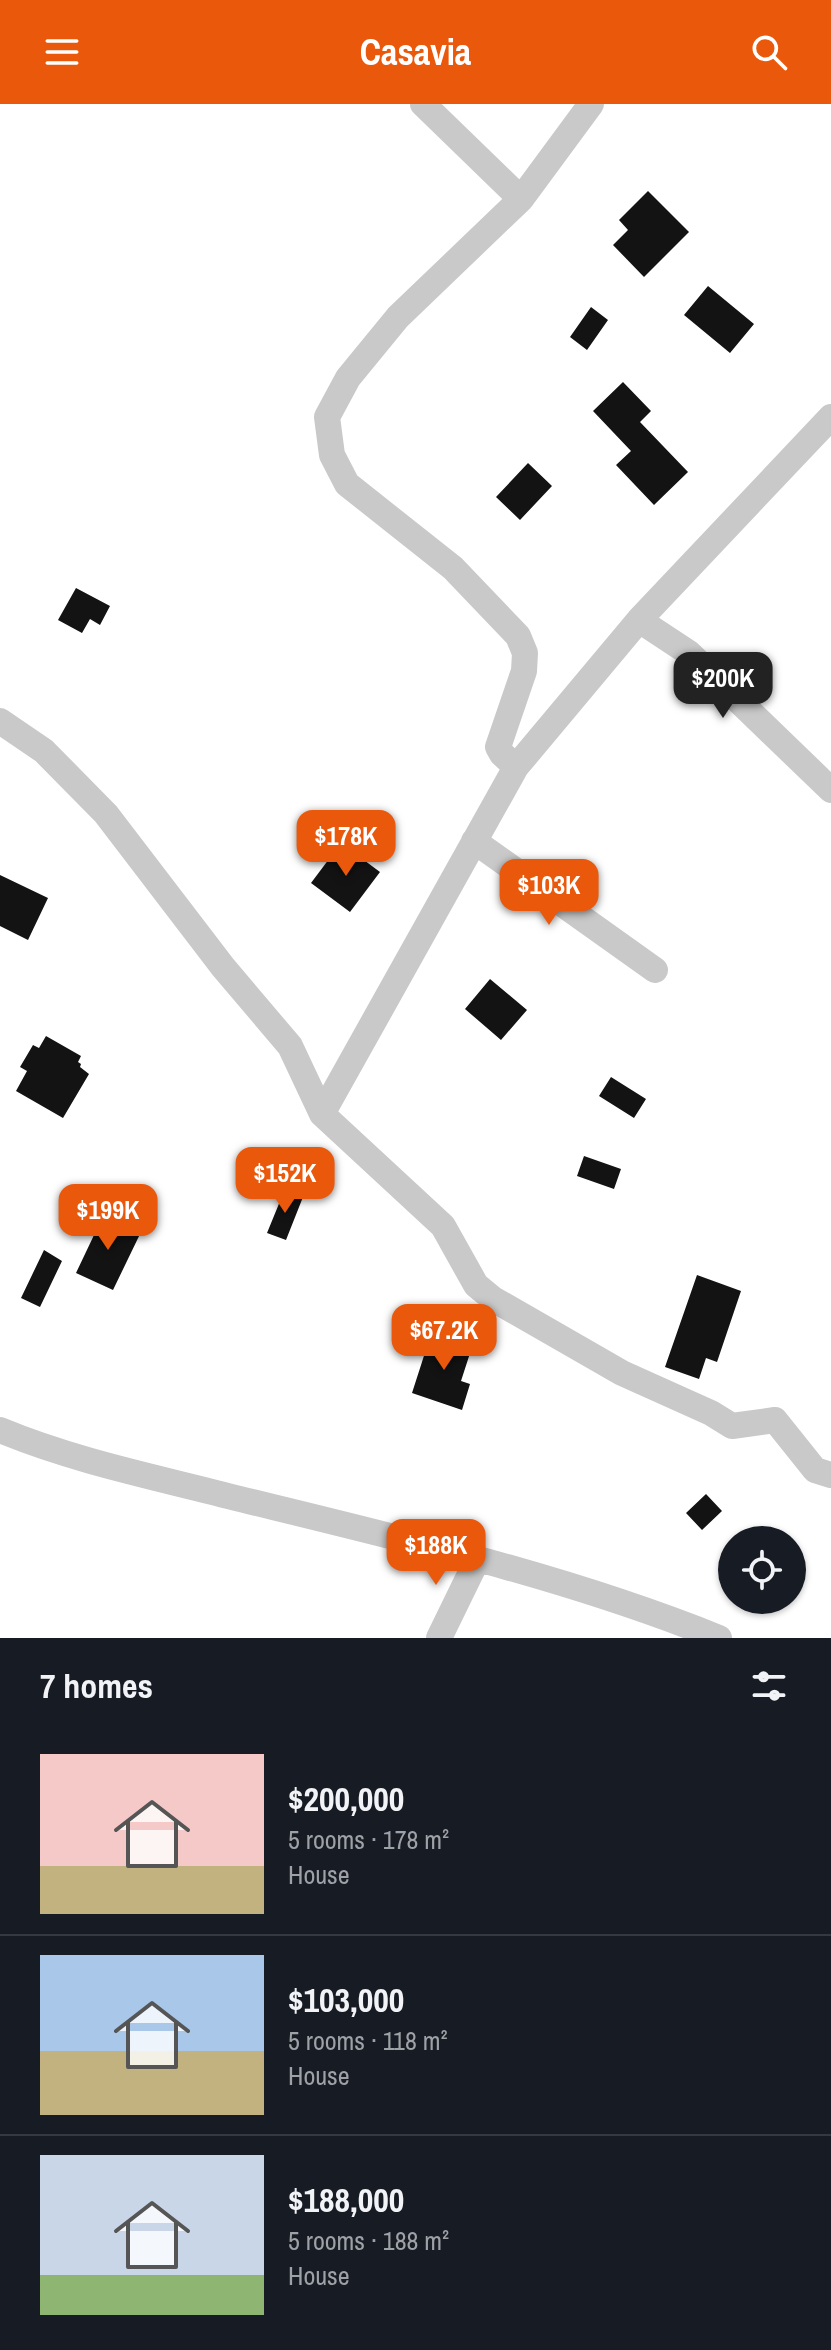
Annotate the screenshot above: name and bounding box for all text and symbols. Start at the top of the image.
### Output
text: Casavia [360,28,471,76]
icon: menu [40,30,84,74]
icon: search [747,30,791,74]
pin: $200K [667,652,779,720]
text: $200K [692,660,754,695]
pin: $178K [290,810,402,878]
text: $178K [315,818,377,853]
pin: $103K [493,859,605,927]
text: $103K [518,867,580,902]
pin: $152K [229,1147,341,1215]
text: $152K [254,1155,316,1190]
pin: $199K [52,1184,164,1252]
text: $199K [77,1192,139,1227]
pin: $67.2K [379,1304,509,1372]
text: $67.2K [410,1312,478,1347]
pin: $188K [380,1519,492,1587]
map controls [718,1526,806,1614]
button: locate [718,1526,806,1614]
text: $188K [405,1527,467,1562]
text: 7 homes [40,1663,153,1709]
icon: filters [747,1664,791,1708]
text: $200,000 [288,1776,404,1822]
icon: home [104,1786,200,1882]
text: 5 rooms · 178 m² [288,1822,449,1857]
text: House [288,1857,350,1892]
text: $103,000 [288,1977,404,2023]
icon: home [104,1987,200,2083]
text: 5 rooms · 118 m² [288,2023,448,2058]
text: House [288,2058,350,2093]
text: $188,000 [288,2177,404,2223]
icon: home [104,2187,200,2283]
text: 5 rooms · 188 m² [288,2223,449,2258]
text: House [288,2258,350,2293]

